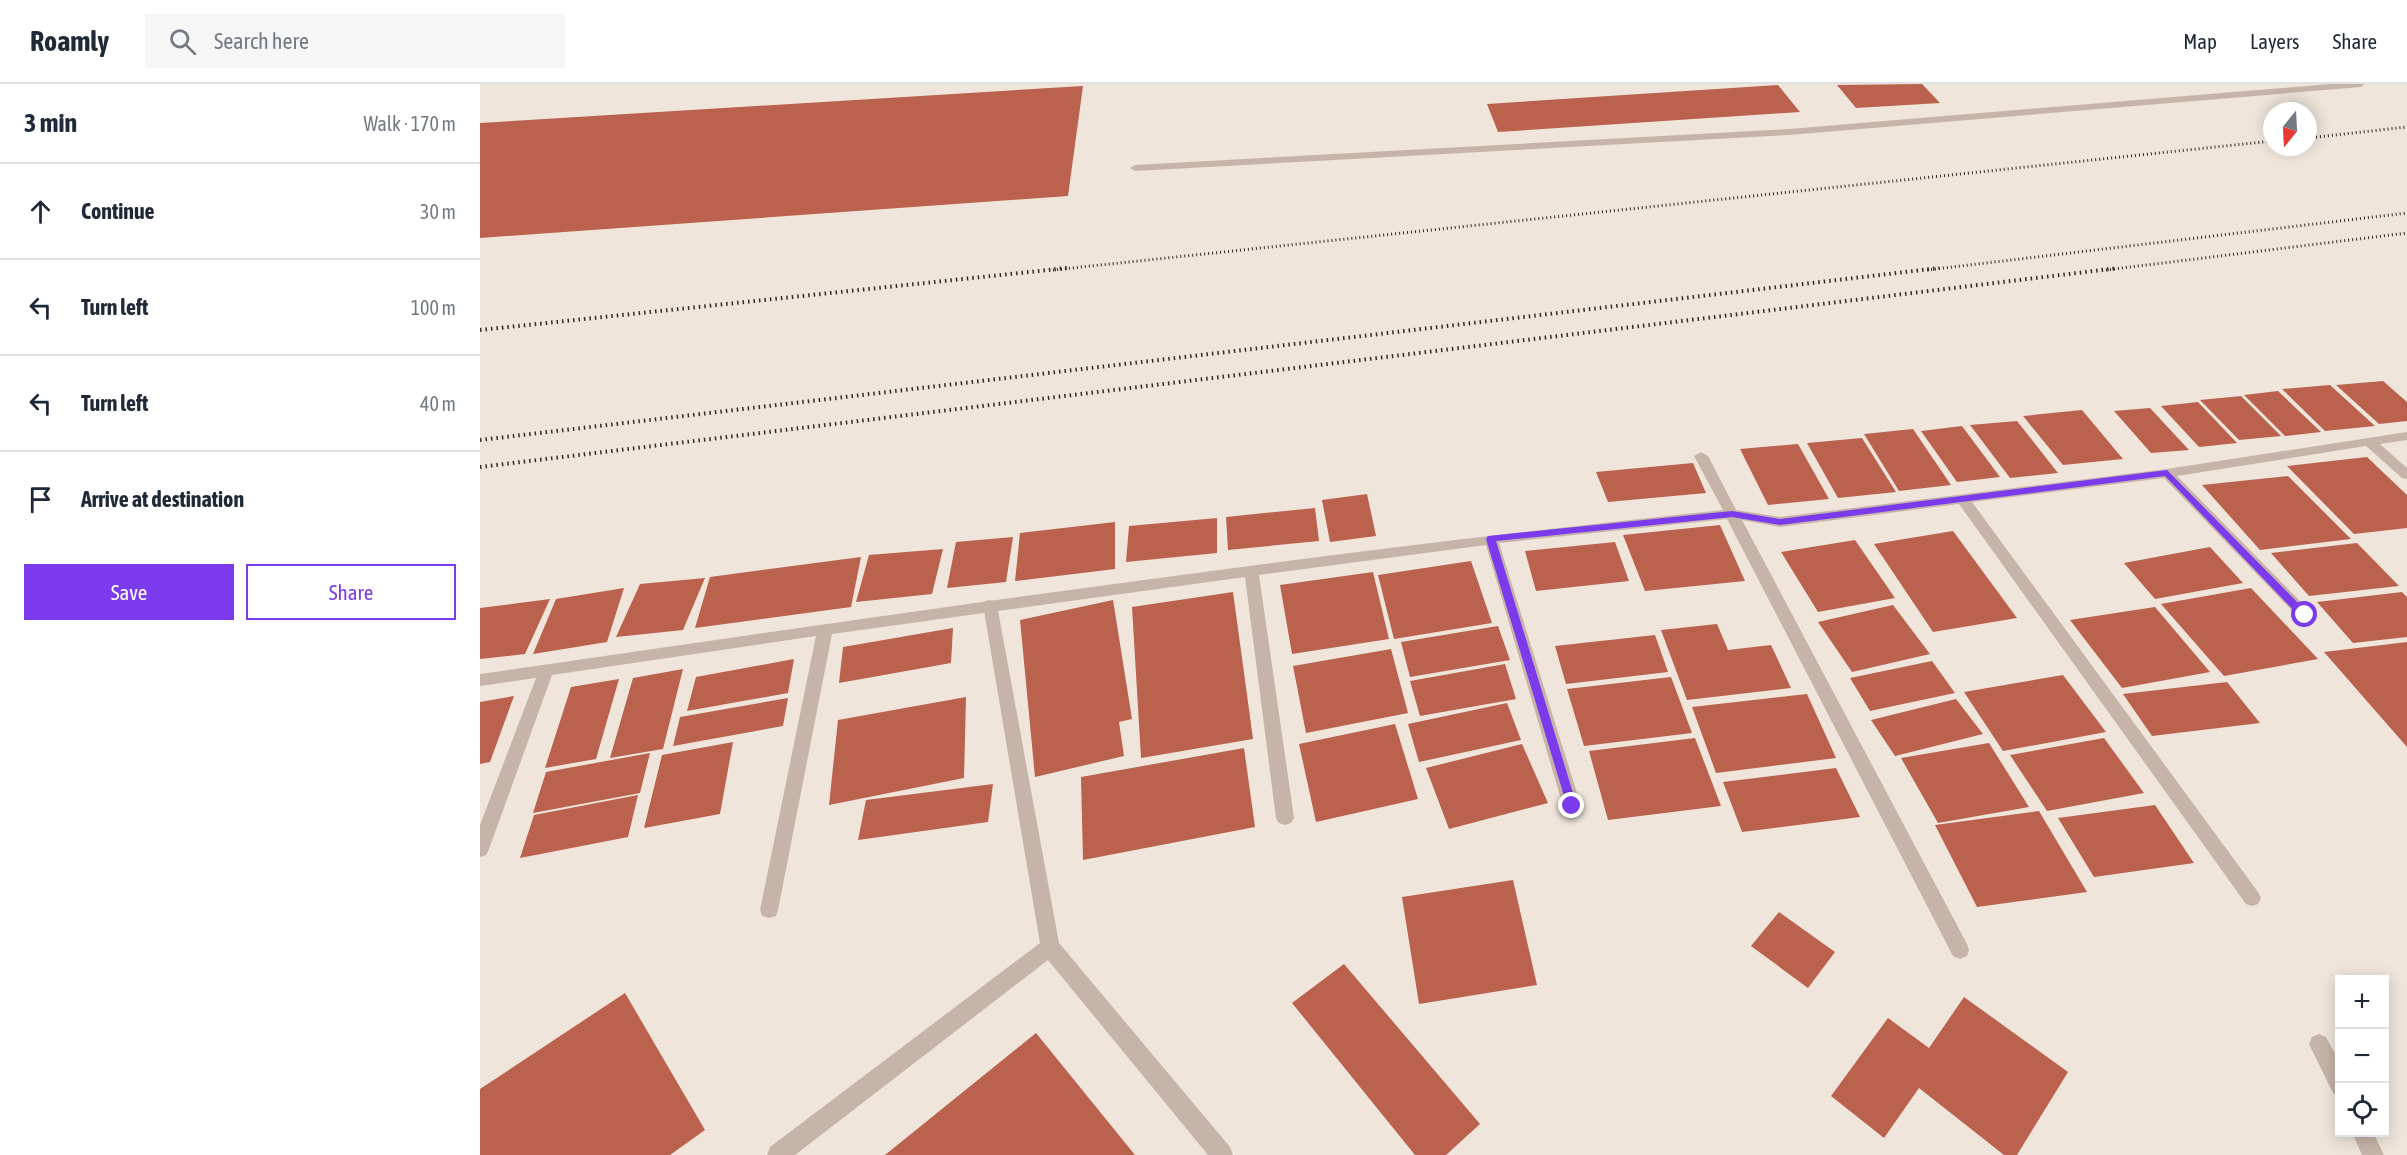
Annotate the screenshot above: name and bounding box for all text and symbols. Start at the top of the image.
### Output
search box [145,14,565,68]
text: Roamly [30,25,109,57]
icon: search [166,25,199,58]
text: Search here [214,28,309,54]
text: Map [2183,29,2217,53]
text: Layers [2250,29,2300,53]
text: Share [2333,29,2377,53]
north arrow [2263,102,2317,156]
text: 3 min [24,108,77,138]
text: Walk · 170 m [364,112,456,135]
icon: ahead [24,195,57,228]
text: Continue [81,198,155,224]
text: 30 m [420,200,456,223]
icon: left [24,291,57,324]
text: Turn left [81,294,148,320]
text: 100 m [411,296,456,319]
icon: left [24,387,57,420]
text: Turn left [81,390,148,416]
text: 40 m [420,392,456,415]
icon: arrive [24,483,57,516]
text: Arrive at destination [81,486,244,512]
button: Save [24,564,234,620]
button: Share [246,564,456,620]
route start [2291,601,2317,627]
route end [1558,792,1584,818]
map controls [2335,975,2389,1137]
button: + [2335,975,2389,1029]
button: − [2335,1029,2389,1083]
button: locate [2335,1083,2389,1137]

